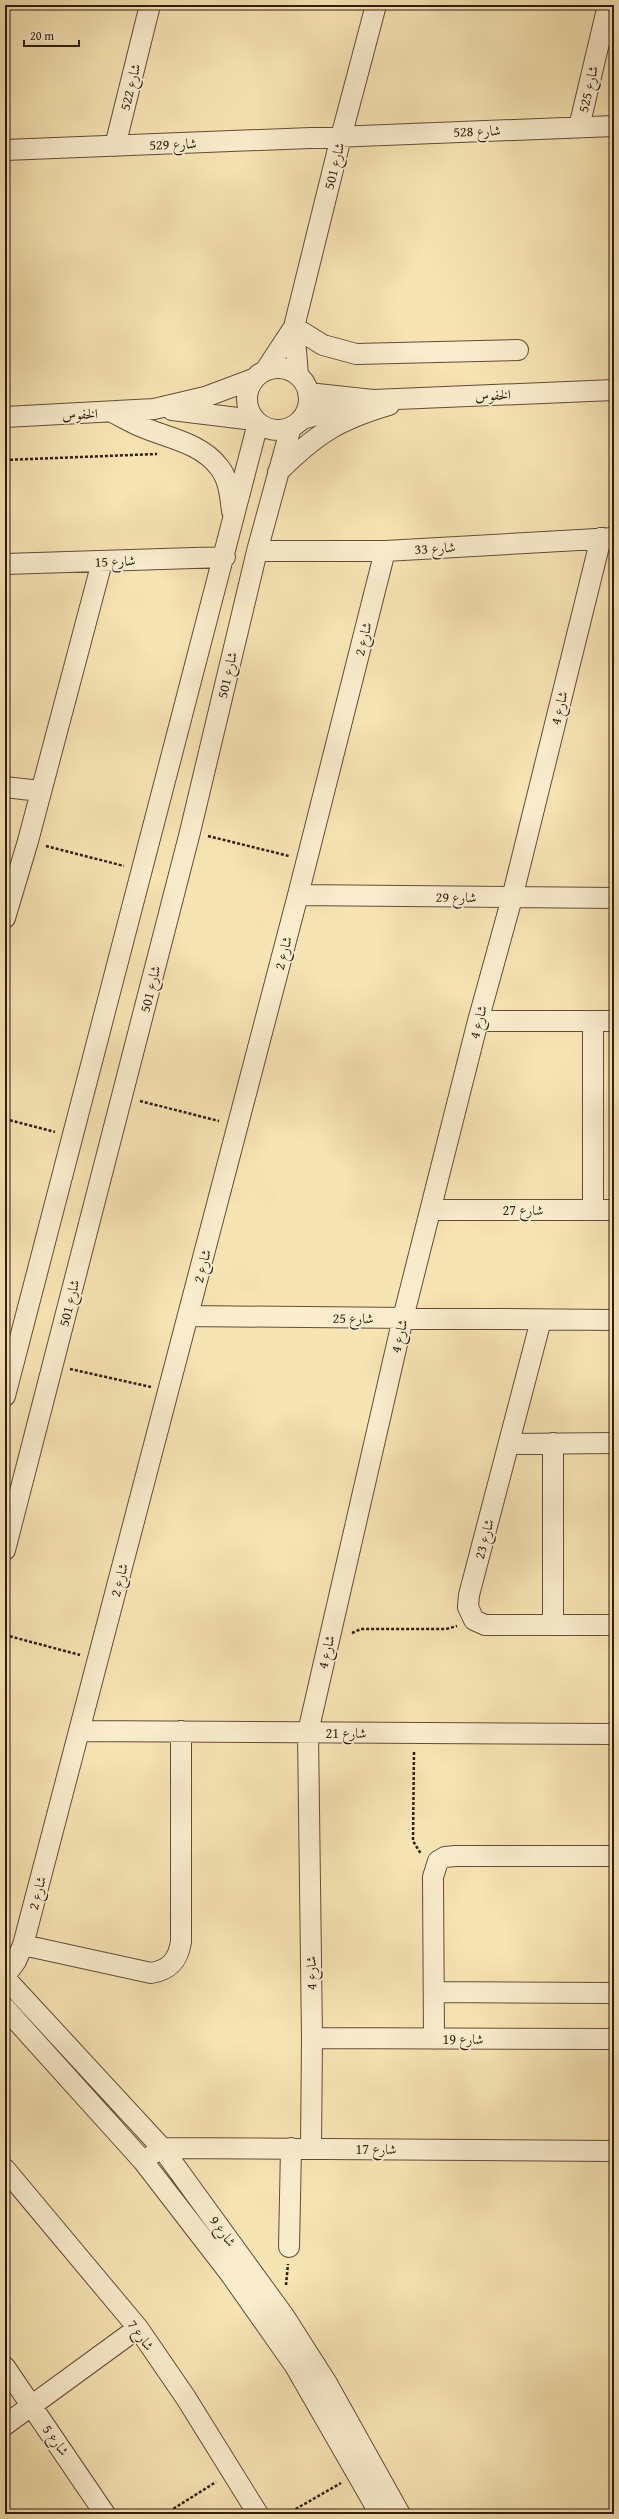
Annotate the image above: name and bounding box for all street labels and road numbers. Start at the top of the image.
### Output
street label: شارع 522 [115,61,147,113]
street label: شارع 525 [573,64,605,115]
street label: شارع 528 [453,120,501,144]
street label: شارع 529 [149,133,197,157]
street label: شارع 501 [319,140,351,192]
street label: الخفوس [475,384,511,406]
street label: الخفوس [62,403,98,425]
street label: شارع 33 [414,537,456,561]
street label: شارع 15 [94,550,136,574]
street label: شارع 2 [349,620,379,658]
street label: شارع 501 [212,650,244,701]
street label: شارع 4 [545,689,575,727]
street label: شارع 29 [435,887,477,909]
street label: شارع 2 [269,934,299,973]
street label: شارع 501 [135,963,167,1015]
street label: شارع 4 [464,1003,494,1042]
street label: شارع 27 [503,1200,543,1222]
street label: شارع 2 [188,1247,218,1286]
street label: شارع 501 [54,1277,86,1329]
street label: شارع 25 [332,1308,374,1330]
street label: شارع 4 [385,1317,415,1355]
street label: شارع 23 [469,1517,501,1562]
street label: شارع 2 [105,1561,135,1600]
street label: شارع 4 [312,1633,342,1671]
street label: شارع 21 [326,1723,366,1745]
street label: شارع 2 [23,1874,53,1913]
street label: شارع 4 [301,1956,323,1990]
street label: شارع 19 [443,2029,483,2051]
street label: شارع 17 [356,2139,396,2161]
street label: شارع 9 [203,2211,241,2252]
street label: شارع 7 [121,2315,159,2356]
street label: شارع 5 [36,2420,74,2461]

